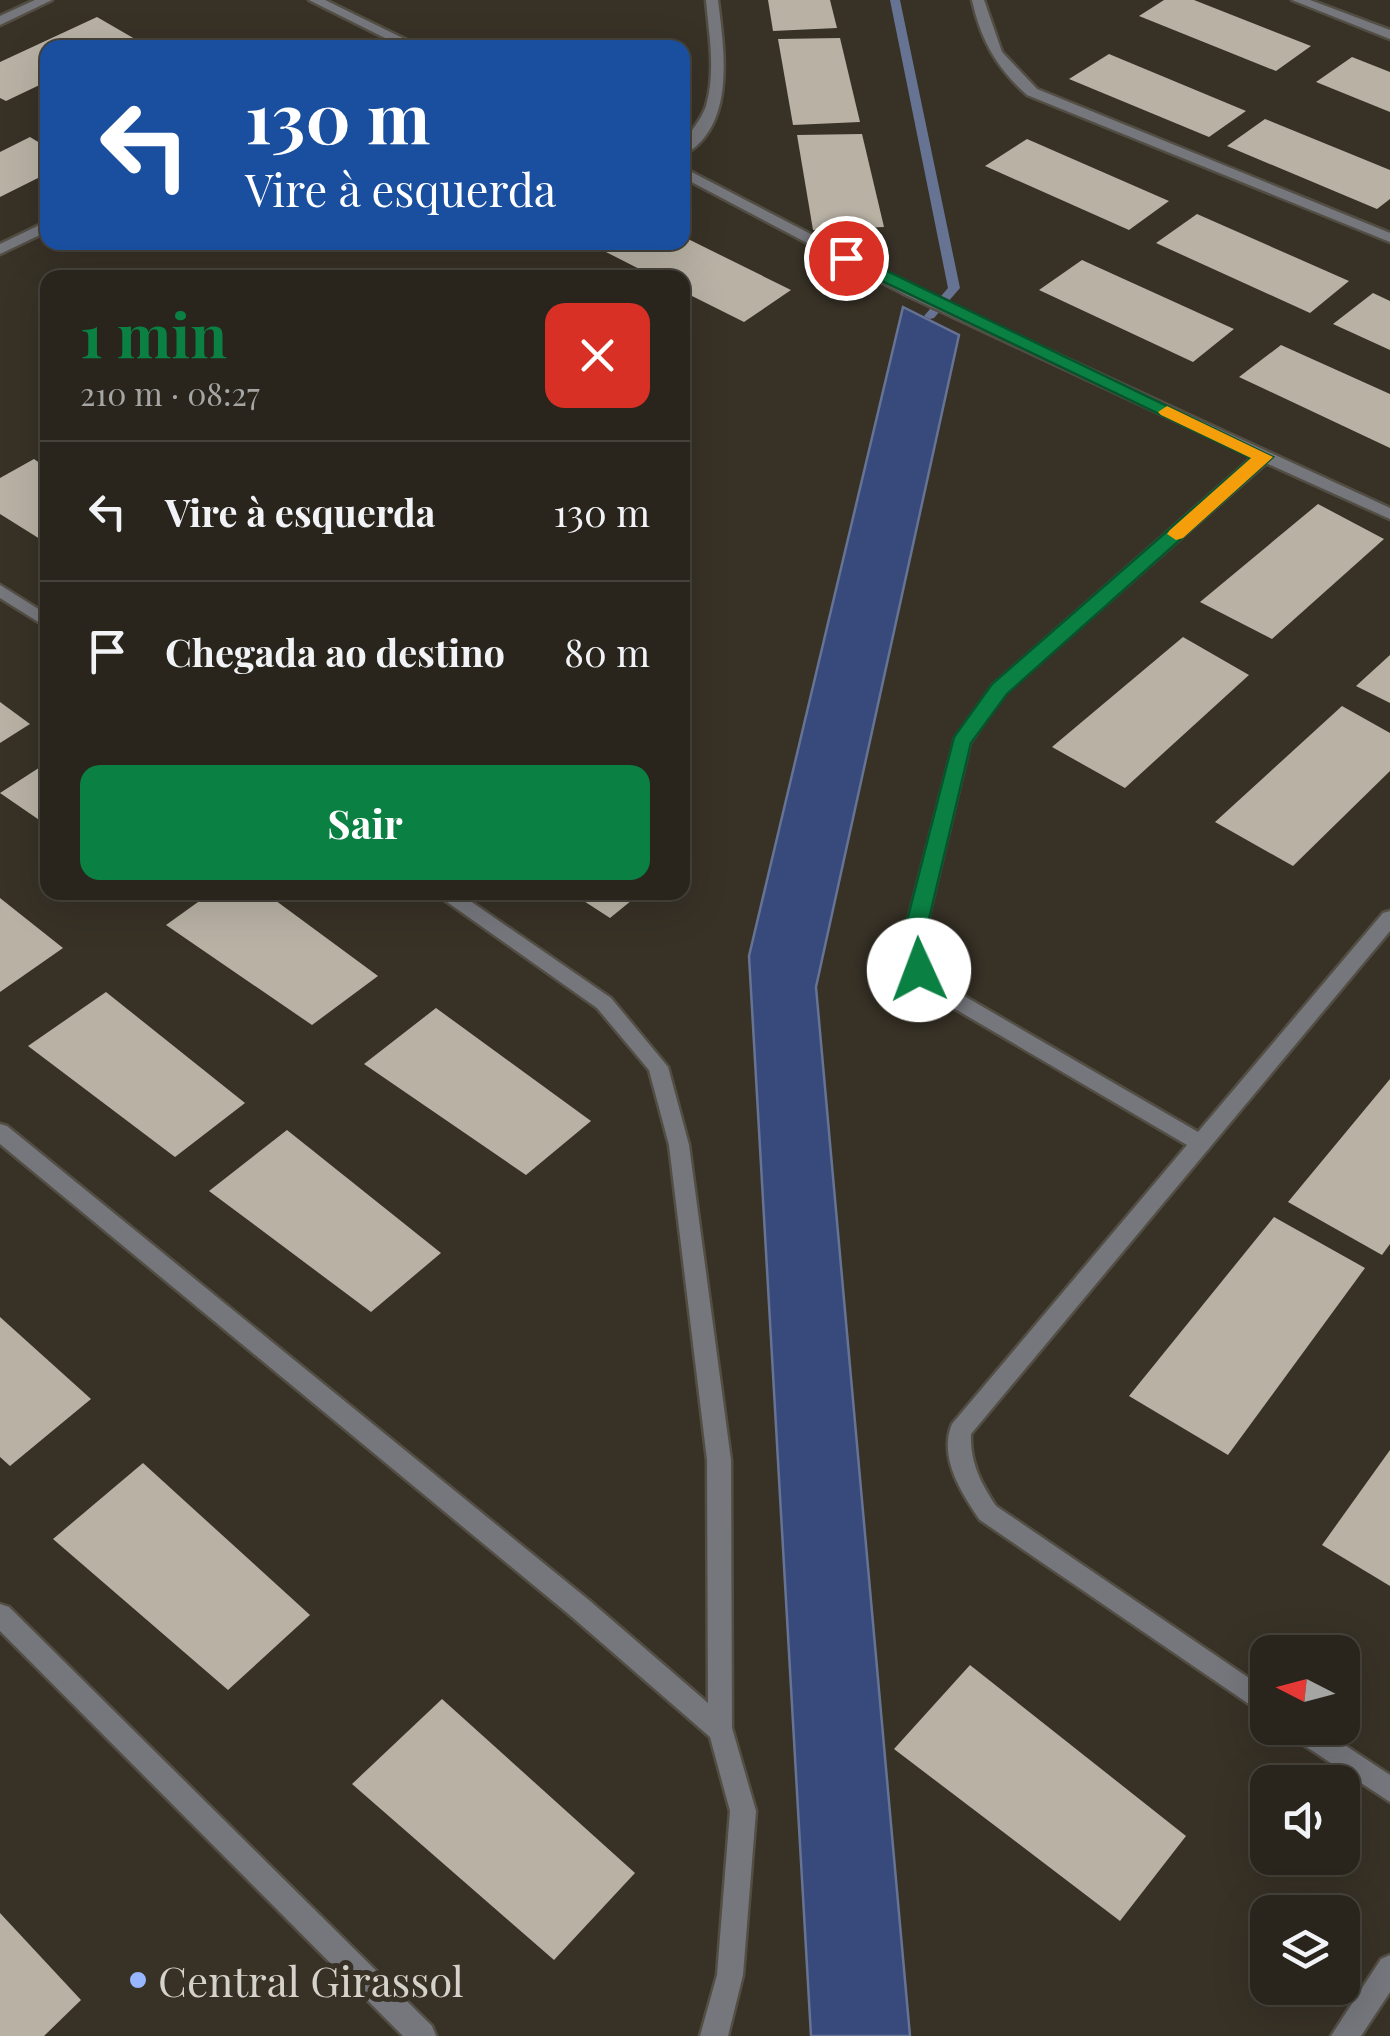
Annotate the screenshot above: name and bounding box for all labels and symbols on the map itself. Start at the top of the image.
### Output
pin [804,216,889,301]
position arrow [867,918,971,1022]
north arrow [1250,1635,1360,1745]
place label: Central Girassol [158,1952,464,2008]
marker: Central Girassol [127,1969,149,1991]

